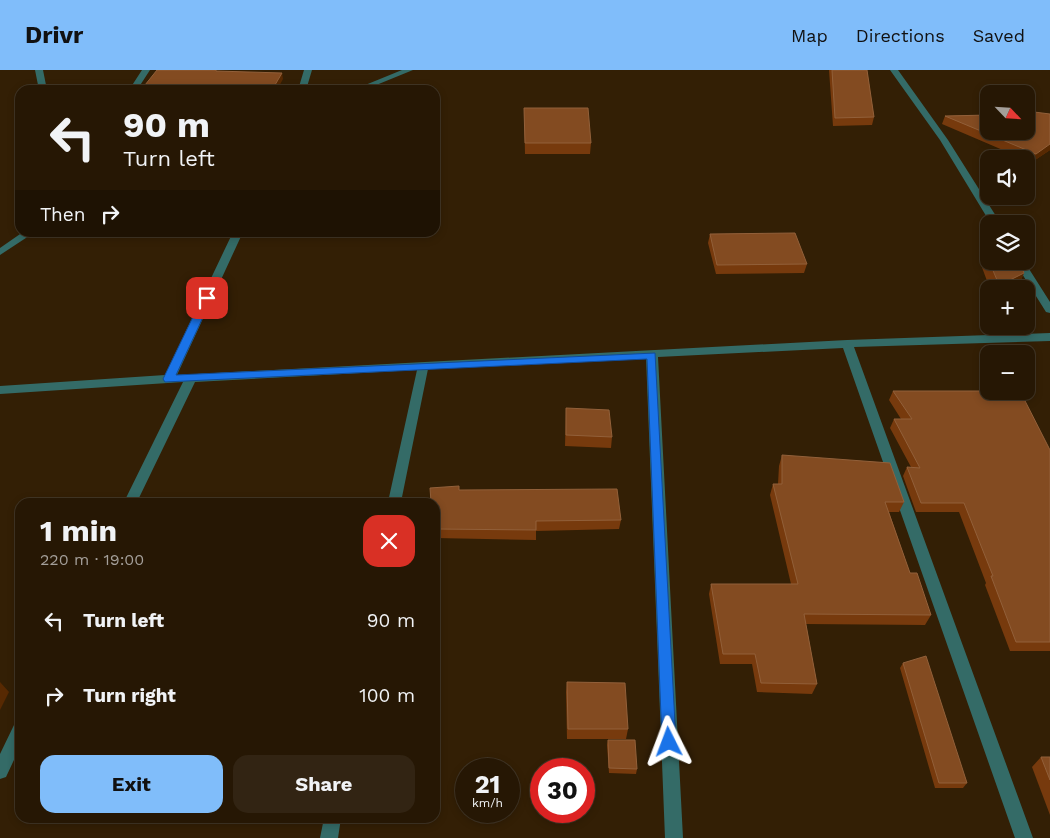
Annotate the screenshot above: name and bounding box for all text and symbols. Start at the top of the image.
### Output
text: Drivr [25,21,83,49]
text: Map [791,25,828,46]
text: Directions [856,25,945,46]
text: Saved [973,25,1025,46]
north arrow [980,85,1035,140]
map controls [980,85,1035,400]
text: 90 m [123,104,210,146]
icon: left [40,105,105,170]
text: Turn left [123,146,215,171]
button: sound [980,150,1035,205]
icon: right [96,200,124,228]
text: Then [40,203,86,226]
button: layers [980,215,1035,270]
pin [186,277,228,319]
button: + [980,280,1035,335]
icon: arrive [193,284,221,312]
button: − [980,345,1035,400]
text: 1 min [40,513,117,548]
button: close [363,515,415,567]
text: 220 m · 19:00 [40,550,144,569]
icon: left [40,607,68,635]
text: Turn left [83,609,164,632]
text: 90 m [367,609,415,632]
icon: right [40,682,68,710]
text: Turn right [83,684,176,707]
text: 100 m [359,684,415,707]
position arrow [642,715,694,767]
button: Exit [40,755,223,813]
button: Share [233,755,415,813]
speed limit sign: 30 [530,758,595,823]
text: 21 [475,770,500,799]
text: km/h [472,796,503,810]

